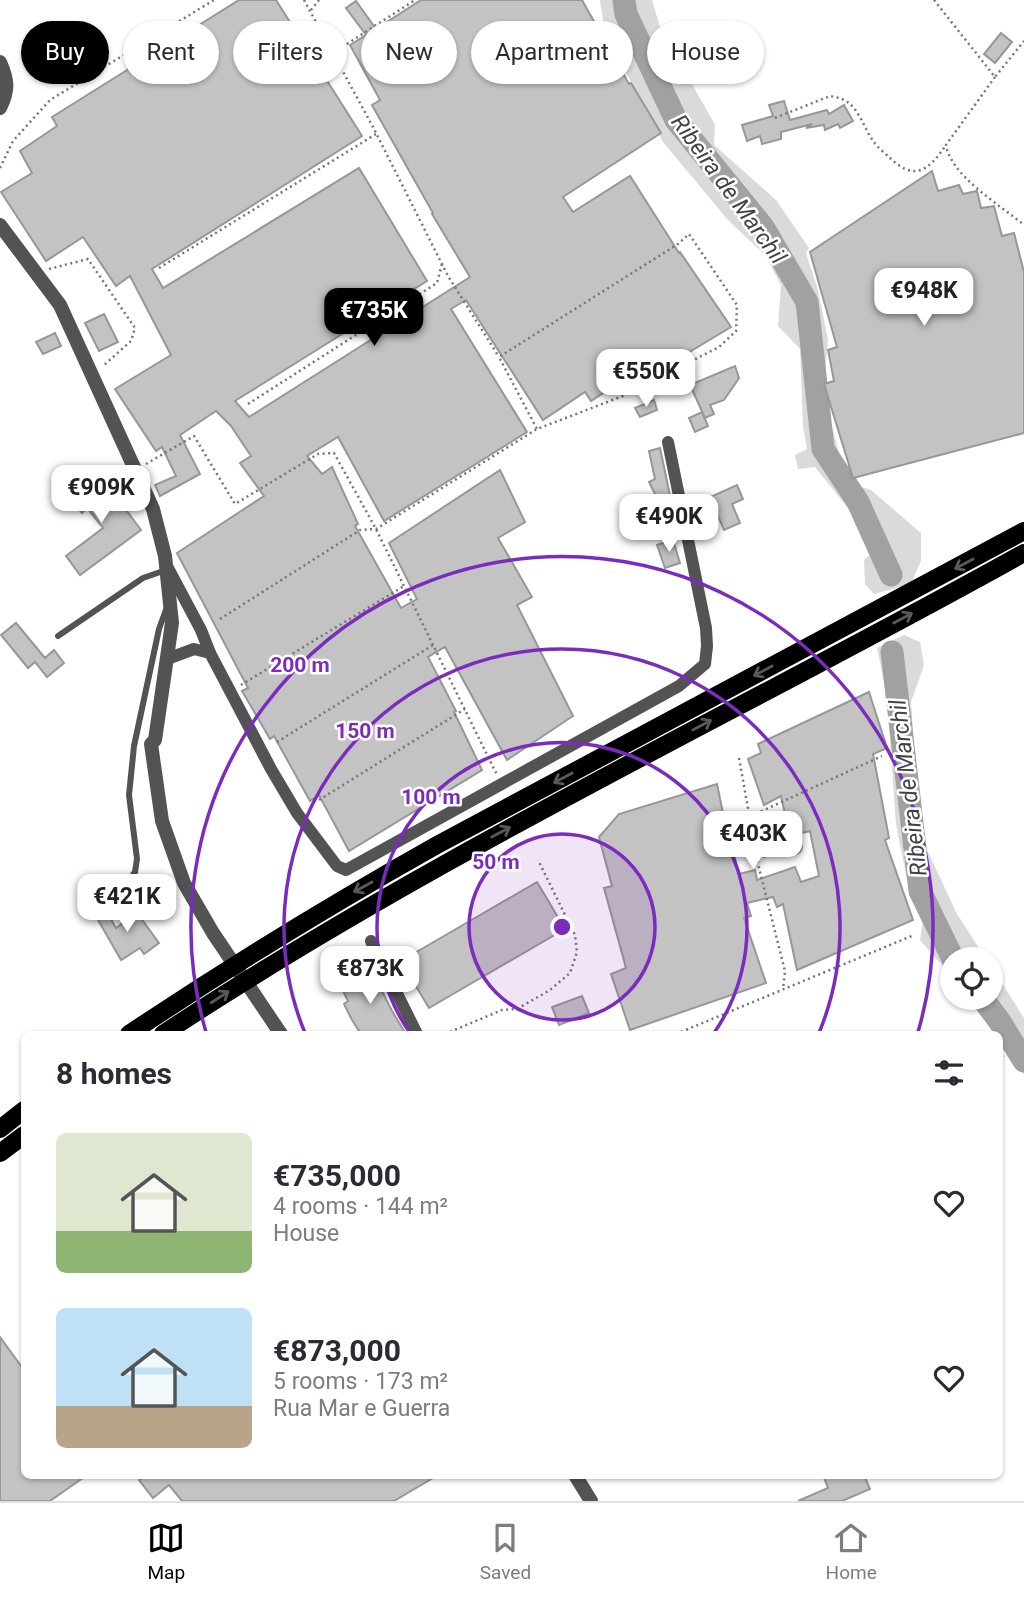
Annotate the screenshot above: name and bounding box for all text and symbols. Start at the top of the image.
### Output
chip: Buy [21,21,109,84]
chip: Rent [123,21,219,84]
chip: Filters [233,21,347,84]
chip: New [361,21,457,84]
chip: Apartment [471,21,633,84]
chip: House [647,21,764,84]
water label: Ribeira de Marchil [665,109,792,270]
pin: €948K [875,268,973,328]
text: €948K [890,277,958,304]
pin: €735K [325,288,423,348]
text: €735K [340,297,408,324]
pin: €550K [597,350,695,409]
text: €550K [612,358,680,385]
pin: €909K [52,466,150,525]
text: €909K [67,474,135,501]
pin: €490K [620,494,718,554]
text: €490K [635,503,703,530]
one-way arrow [954,558,975,571]
one-way arrow [892,611,912,625]
text: 200 m [270,653,330,677]
one-way arrow [754,664,774,678]
water label: Ribeira de Marchil [884,698,933,878]
one-way arrow [691,718,712,731]
text: 150 m [335,719,395,743]
one-way arrow [553,772,573,786]
text: 100 m [401,785,461,809]
pin: €403K [704,812,802,871]
text: €403K [719,820,787,847]
one-way arrow [490,825,511,838]
text: 50 m [472,850,520,874]
pin: €421K [78,874,176,934]
one-way arrow [353,880,373,894]
text: €421K [93,883,161,910]
centre of rings [550,915,574,939]
pin: €873K [321,946,419,1006]
map controls [940,947,1003,1010]
button: locate [940,947,1003,1010]
text: €873K [336,955,404,982]
one-way arrow [210,989,230,1003]
icon: filters [930,1054,968,1092]
text: 8 homes [56,1056,172,1091]
text: €735,000 [273,1158,401,1193]
icon: home [112,1161,196,1245]
icon: heart [930,1184,968,1222]
text: 4 rooms · 144 m² [273,1193,448,1220]
text: House [273,1220,339,1247]
text: €873,000 [273,1333,401,1368]
icon: home [112,1336,196,1420]
icon: heart [930,1359,968,1397]
text: 5 rooms · 173 m² [273,1368,448,1395]
text: Rua Mar e Guerra [273,1395,450,1422]
tab: Map [147,1519,185,1584]
tab: Saved [480,1519,531,1584]
tab: Home [826,1519,877,1584]

